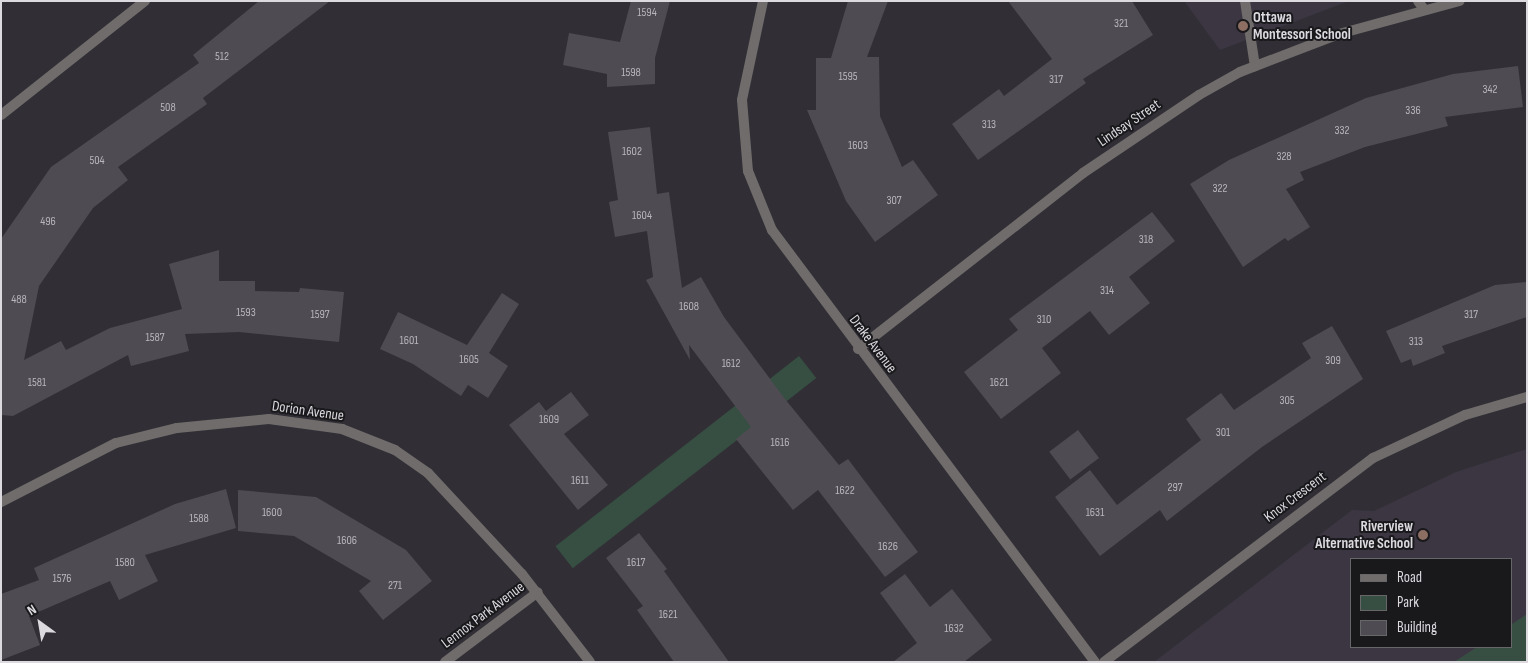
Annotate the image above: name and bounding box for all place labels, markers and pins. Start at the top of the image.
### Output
place label: Ottawa Montessori School [1253,8,1351,43]
marker: Ottawa Montessori School [1237,20,1249,32]
place label: Riverview Alternative School [1315,517,1413,552]
marker: Riverview Alternative School [1417,529,1429,541]

